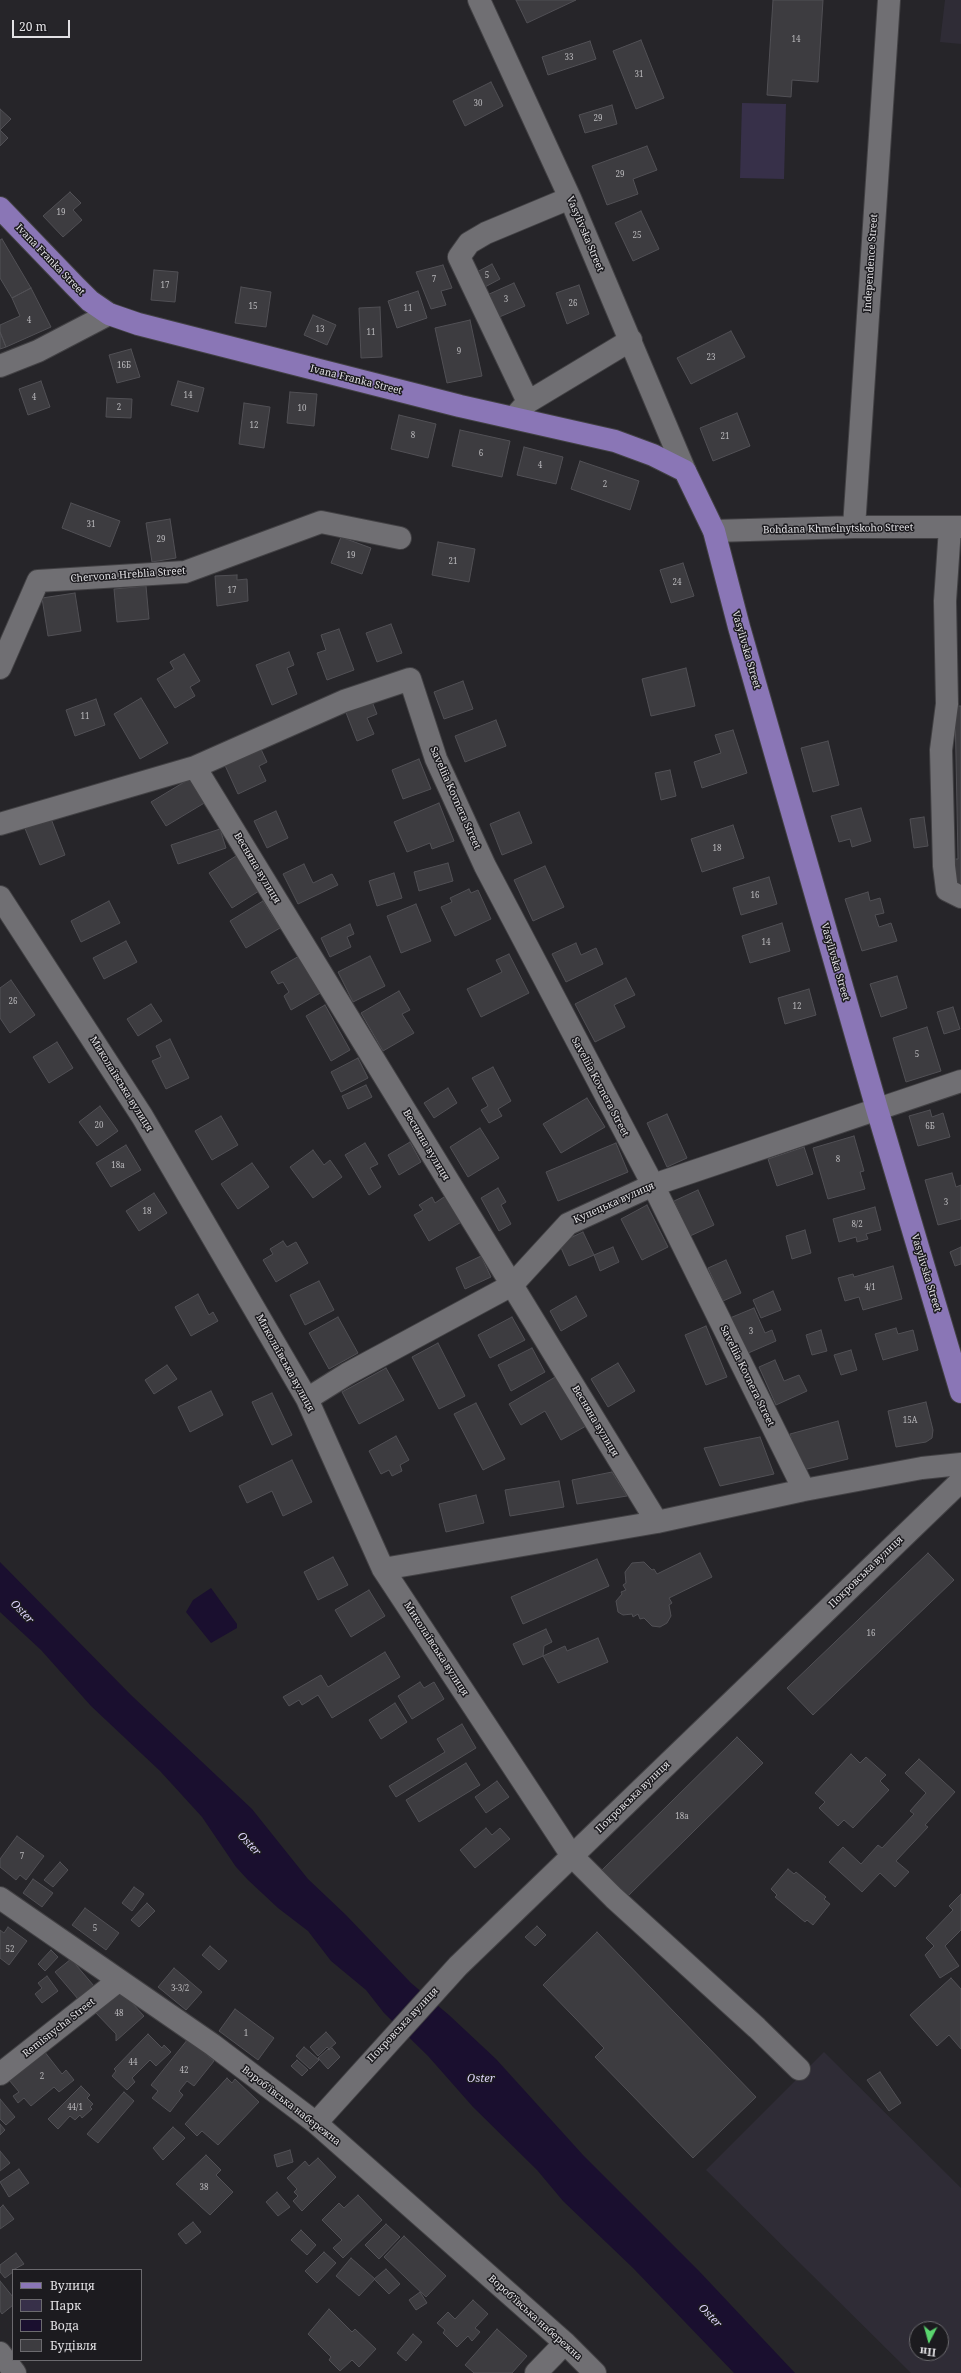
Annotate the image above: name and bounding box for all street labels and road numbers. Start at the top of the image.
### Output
street label: Vasylivska Street [564,195,606,273]
street label: Independence Street [862,214,880,312]
street label: Ivana Franka Street [13,222,87,298]
street label: Ivana Franka Street [309,363,403,397]
street label: Bohdana Khmelnytskoho Street [763,522,913,536]
street label: Chervona Hreblia Street [70,565,186,585]
street label: Vasylivska Street [729,610,763,690]
street label: Saveliia Kovnera Street [427,745,483,851]
street label: Весняна вулиця [231,830,283,906]
street label: Vasylivska Street [818,922,852,1002]
street label: Миколаївська вулиця [87,1034,155,1134]
street label: Saveliia Kovnera Street [569,1035,631,1139]
street label: Весняна вулиця [400,1107,452,1183]
street label: Купецька вулиця [572,1180,656,1226]
street label: Vasylivska Street [908,1233,944,1313]
street label: Миколаївська вулиця [253,1312,317,1414]
street label: Saveliia Kovnera Street [717,1324,777,1428]
street label: Весняна вулиця [569,1383,621,1459]
street label: Покровська вулиця [827,1534,905,1610]
street label: Миколаївська вулиця [401,1600,471,1698]
street label: Покровська вулиця [594,1759,672,1835]
street label: Покровська вулиця [365,1985,441,2065]
street label: Remisnycha Street [20,1996,98,2060]
street label: Воробʼївська набережна [239,2064,343,2148]
street label: Воробʼївська набережна [486,2273,584,2363]

